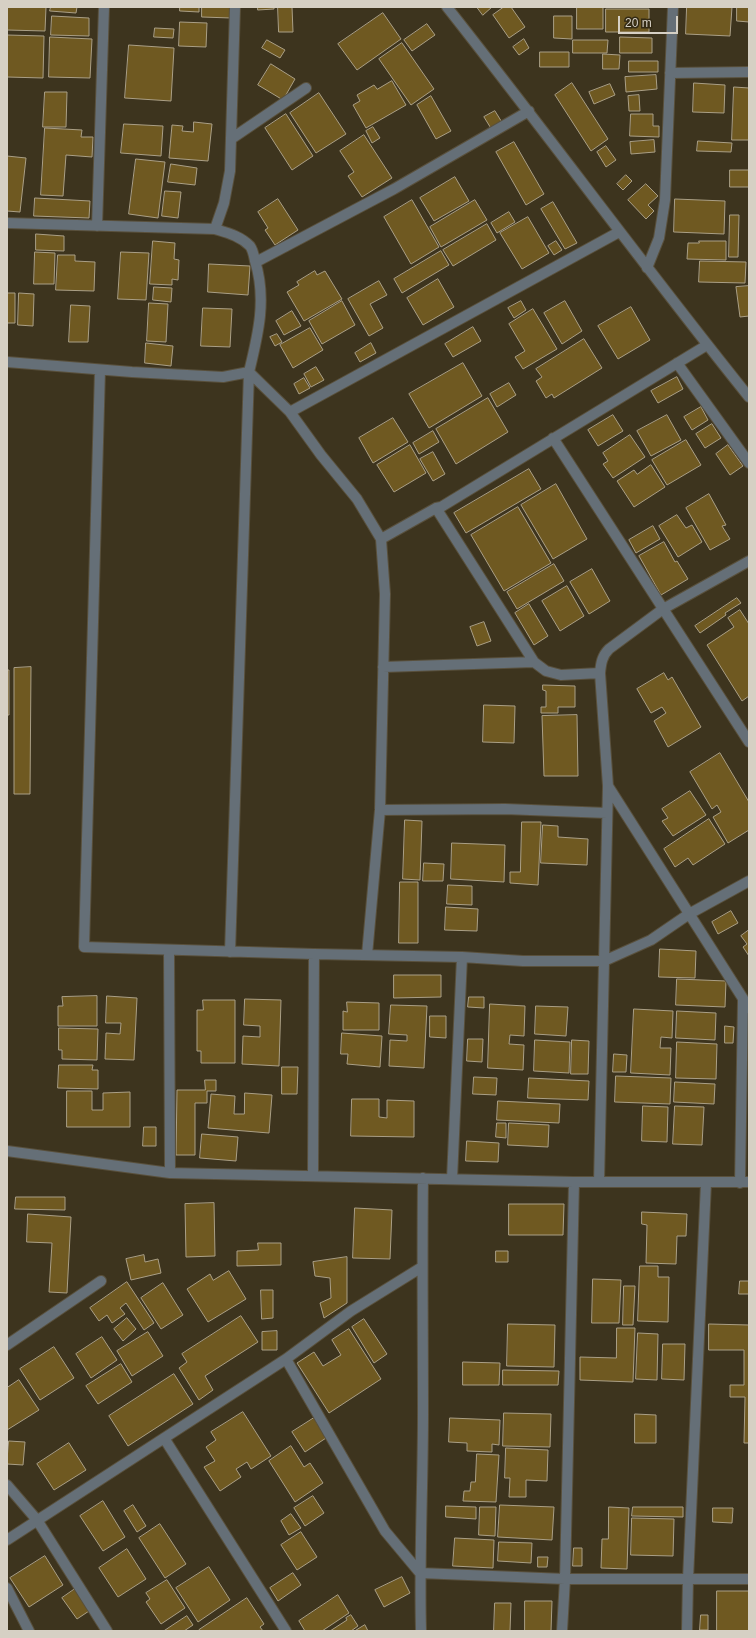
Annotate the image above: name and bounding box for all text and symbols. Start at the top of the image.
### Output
scale bar [620,8,680,34]
text: 20 m [625,16,652,30]

